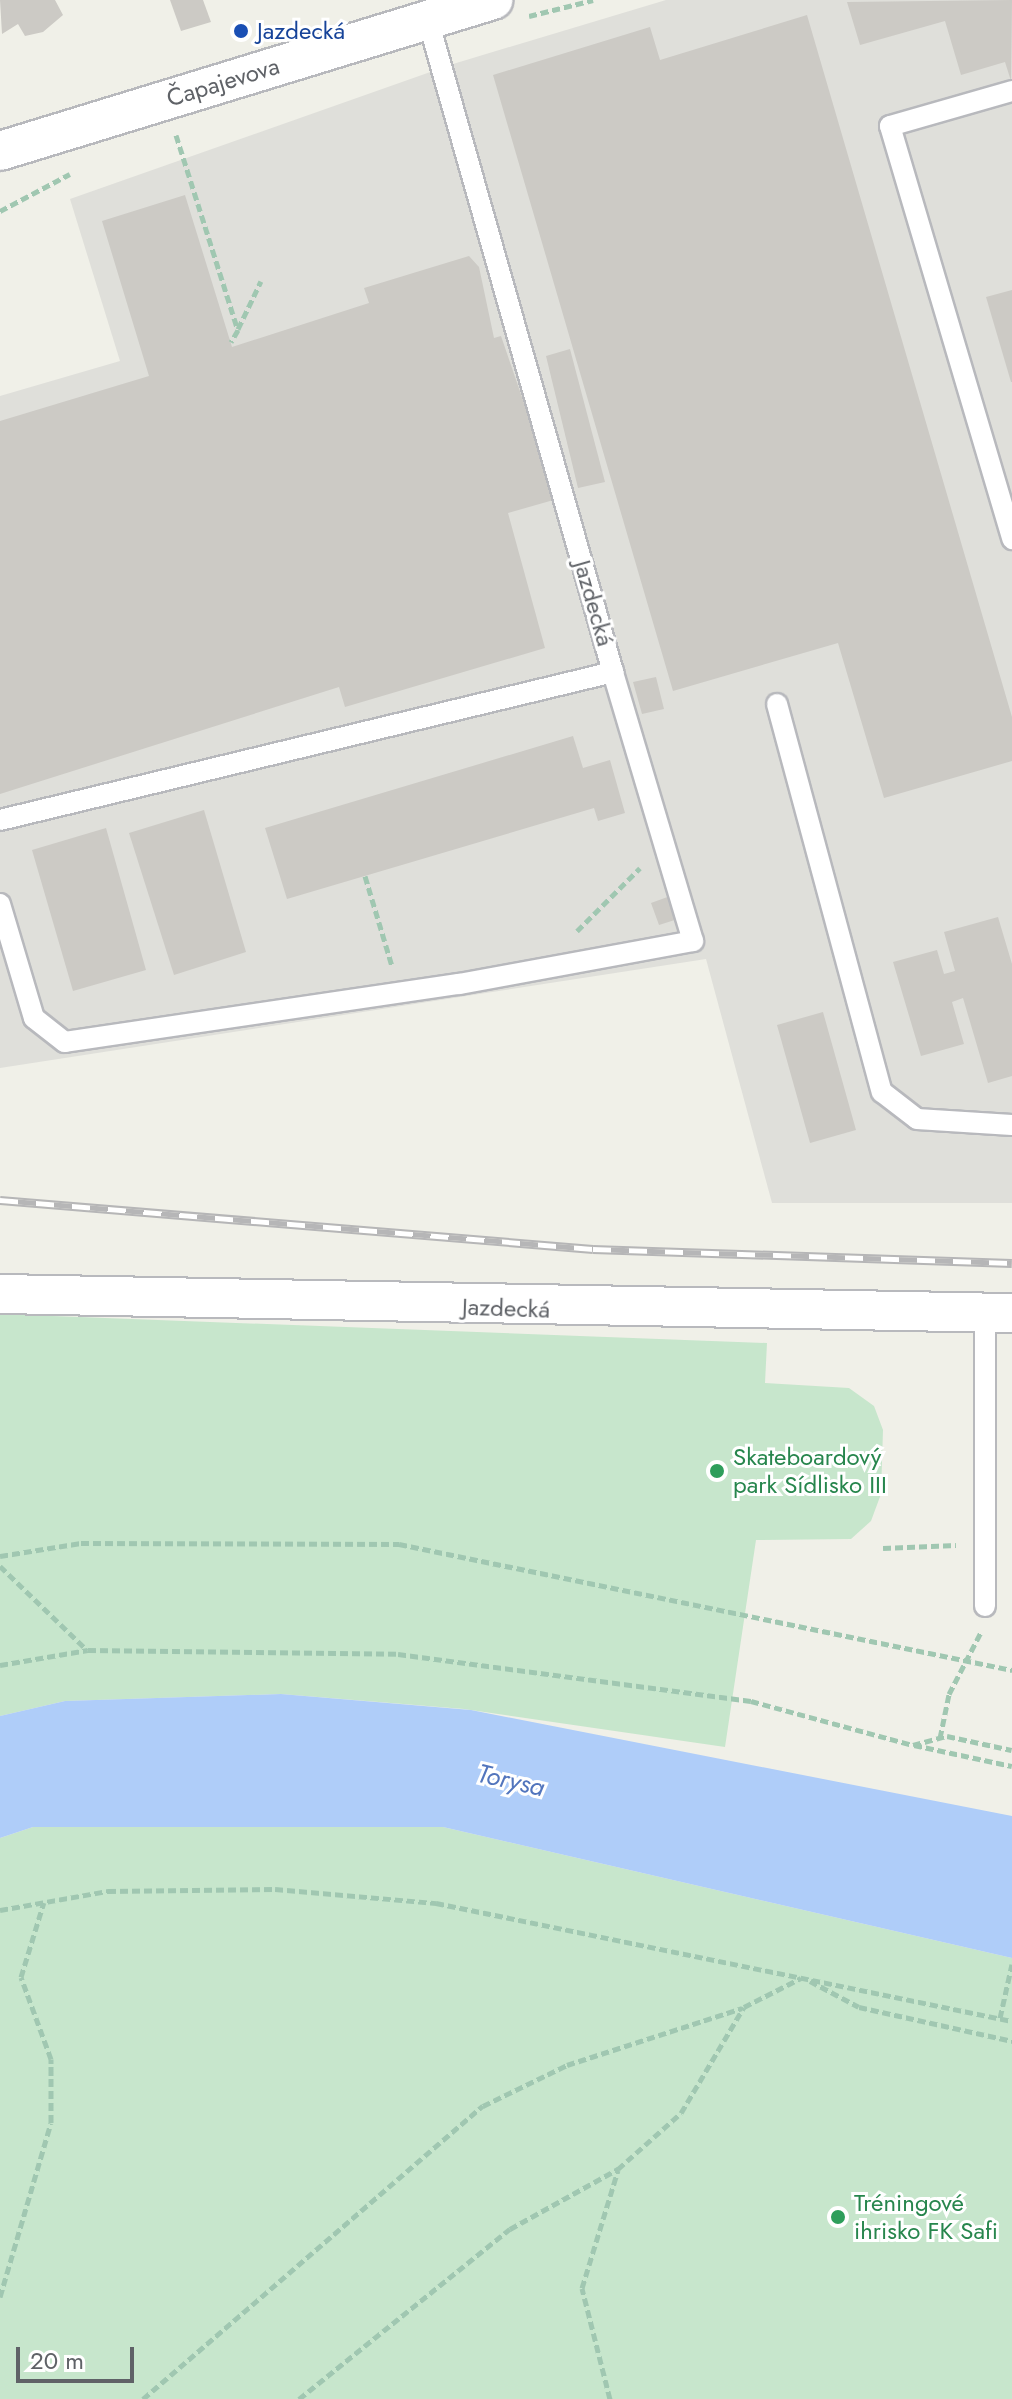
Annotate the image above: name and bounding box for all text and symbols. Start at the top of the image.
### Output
place label: Jazdecká [257,17,345,45]
marker: Jazdecká [232,22,250,40]
street label: Čapajevova [163,51,283,113]
street label: Jazdecká [568,557,620,649]
street label: Jazdecká [461,1292,551,1324]
place label: Skateboardový park Sídlisko III [733,1443,887,1499]
marker: Skateboardový park Sídlisko III [708,1462,726,1480]
water label: Torysa [474,1758,548,1804]
place label: Tréningové ihrisko FK Safi [854,2189,998,2245]
marker: Tréningové ihrisko FK Safi [829,2208,847,2226]
scale bar [20,2331,138,2381]
text: 20 m [30,2343,84,2378]

